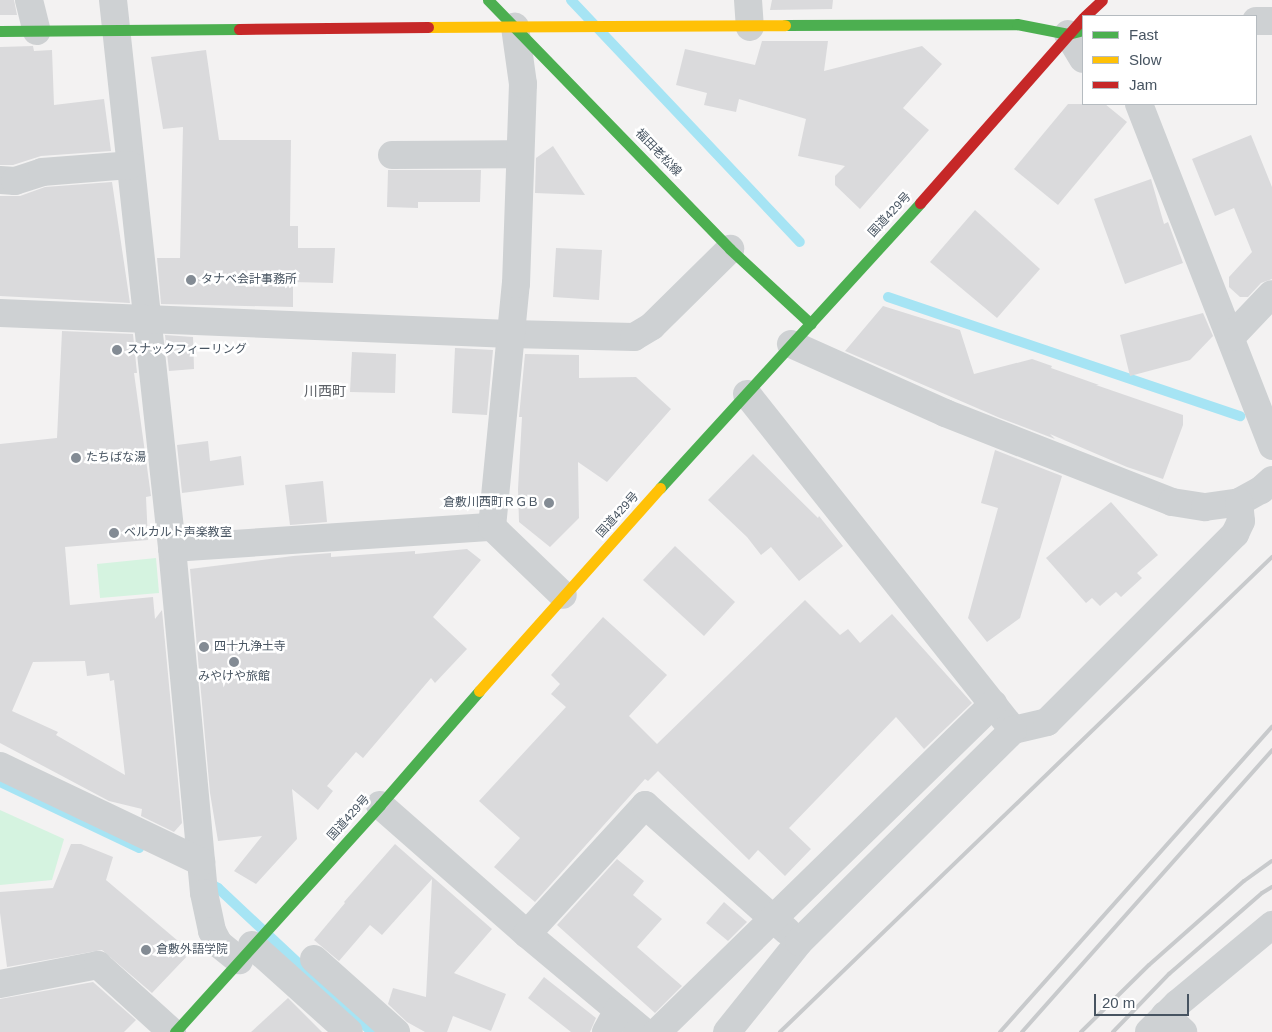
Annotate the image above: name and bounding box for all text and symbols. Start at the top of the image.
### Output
legend [1082,15,1257,105]
text: Fast [1129,26,1158,43]
text: Slow [1129,51,1162,68]
text: Jam [1129,76,1157,93]
street label: 福田老松線 [632,126,684,180]
street label: 国道429号 [866,190,914,240]
place label: タナベ会計事務所 [201,273,297,287]
marker: タナベ会計事務所 [185,274,197,286]
place label: スナックフィーリング [127,343,247,357]
marker: スナックフィーリング [111,344,123,356]
district label: 川西町 [304,383,346,399]
place label: たちばな湯 [86,451,146,465]
marker: たちばな湯 [70,452,82,464]
street label: 国道429号 [594,489,642,541]
place label: 倉敷川西町ＲＧＢ [443,496,539,510]
marker: 倉敷川西町ＲＧＢ [543,497,555,509]
place label: ベルカルト声楽教室 [124,526,232,540]
marker: ベルカルト声楽教室 [108,527,120,539]
place label: 四十九浄土寺 [214,640,286,654]
marker: 四十九浄土寺 [198,641,210,653]
marker: みやけや旅館 [228,656,240,668]
place label: みやけや旅館 [198,670,270,684]
street label: 国道429号 [325,792,373,844]
place label: 倉敷外語学院 [156,943,228,957]
marker: 倉敷外語学院 [140,944,152,956]
scale bar [1097,984,1192,1016]
text: 20 m [1102,994,1135,1011]

